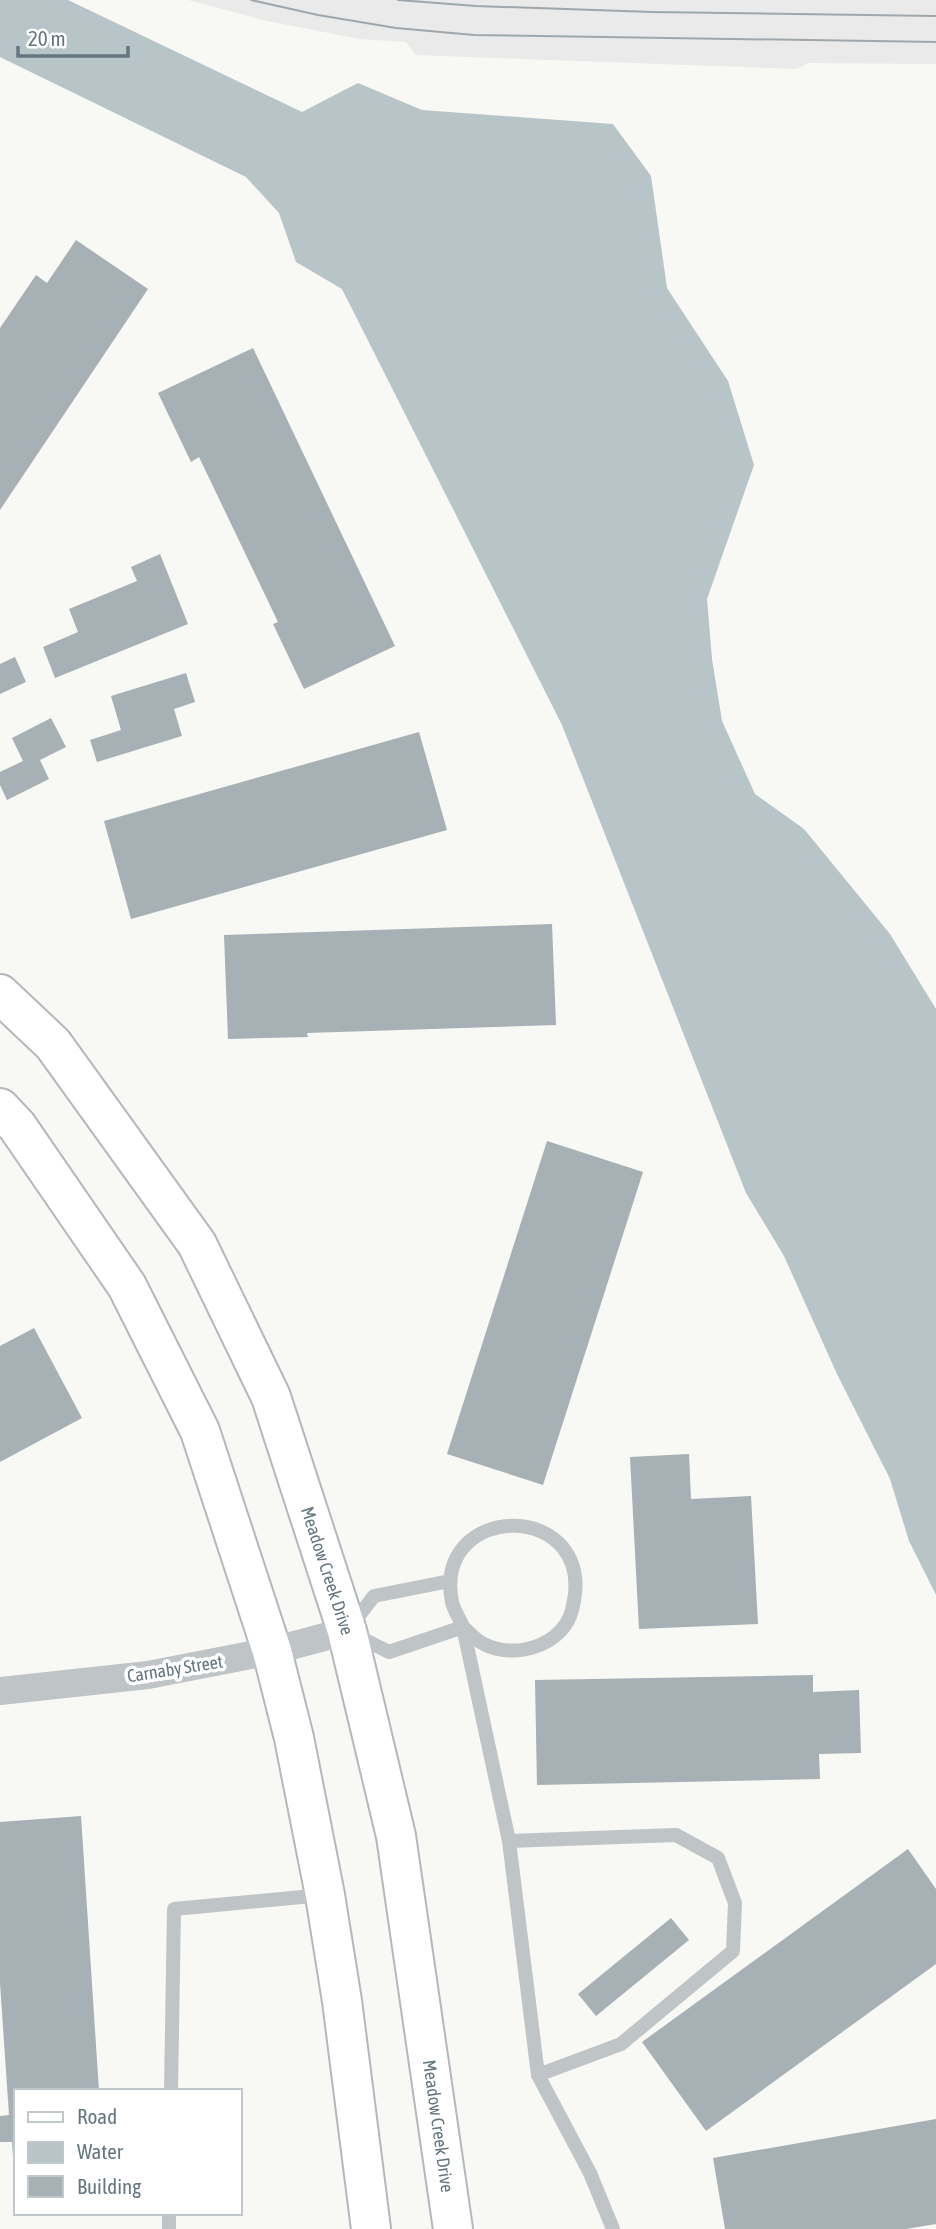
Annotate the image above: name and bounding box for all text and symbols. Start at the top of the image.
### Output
scale bar [18,14,128,58]
text: 20 m [28,26,66,50]
street label: Meadow Creek Drive [297,1504,358,1638]
street label: Carnaby Street [126,1651,224,1686]
street label: Meadow Creek Drive [419,2058,458,2194]
legend [14,2089,242,2215]
text: Road [77,2104,117,2128]
text: Water [77,2139,124,2163]
text: Building [77,2174,141,2198]

